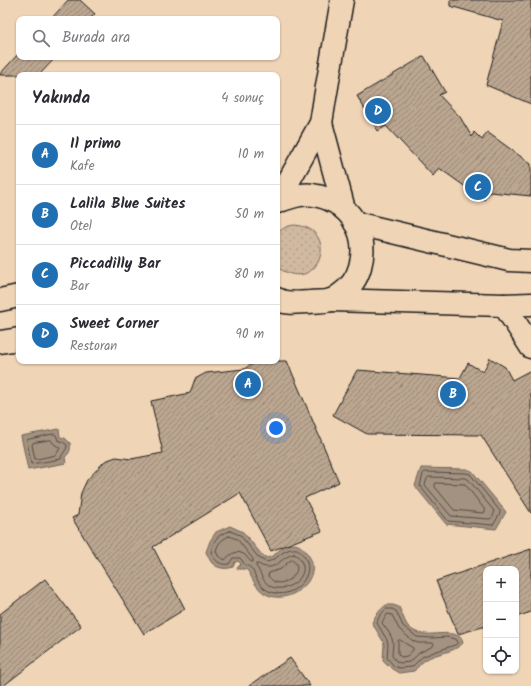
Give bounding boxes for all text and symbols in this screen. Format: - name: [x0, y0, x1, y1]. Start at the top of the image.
- search box: [16, 16, 280, 60]
- text: Burada ara: [62, 26, 130, 50]
- icon: search: [30, 27, 52, 49]
- text: Yakında: [32, 85, 90, 112]
- text: 4 sonuç: [221, 88, 264, 109]
- pin: D: [365, 96, 391, 126]
- text: Il primo: [70, 132, 121, 156]
- text: A: [41, 144, 49, 165]
- text: 10 m: [238, 144, 264, 165]
- text: Kafe: [70, 156, 95, 177]
- pin: C: [465, 172, 491, 202]
- text: Lalila Blue Suites: [70, 192, 185, 216]
- text: B: [41, 204, 49, 225]
- text: 50 m: [235, 204, 264, 225]
- text: Otel: [70, 216, 92, 237]
- text: Piccadilly Bar: [70, 252, 160, 276]
- text: C: [41, 264, 49, 285]
- text: 80 m: [234, 264, 264, 285]
- text: Bar: [70, 276, 89, 297]
- text: Sweet Corner: [70, 312, 159, 336]
- text: D: [41, 324, 49, 345]
- text: 90 m: [236, 324, 264, 345]
- text: Restoran: [70, 336, 117, 357]
- pin: A: [235, 369, 261, 399]
- pin: B: [440, 379, 466, 409]
- your location: [266, 418, 286, 438]
- map controls: [483, 566, 519, 674]
- button: +: [483, 566, 519, 602]
- button: −: [483, 602, 519, 638]
- button: locate: [483, 638, 519, 674]

